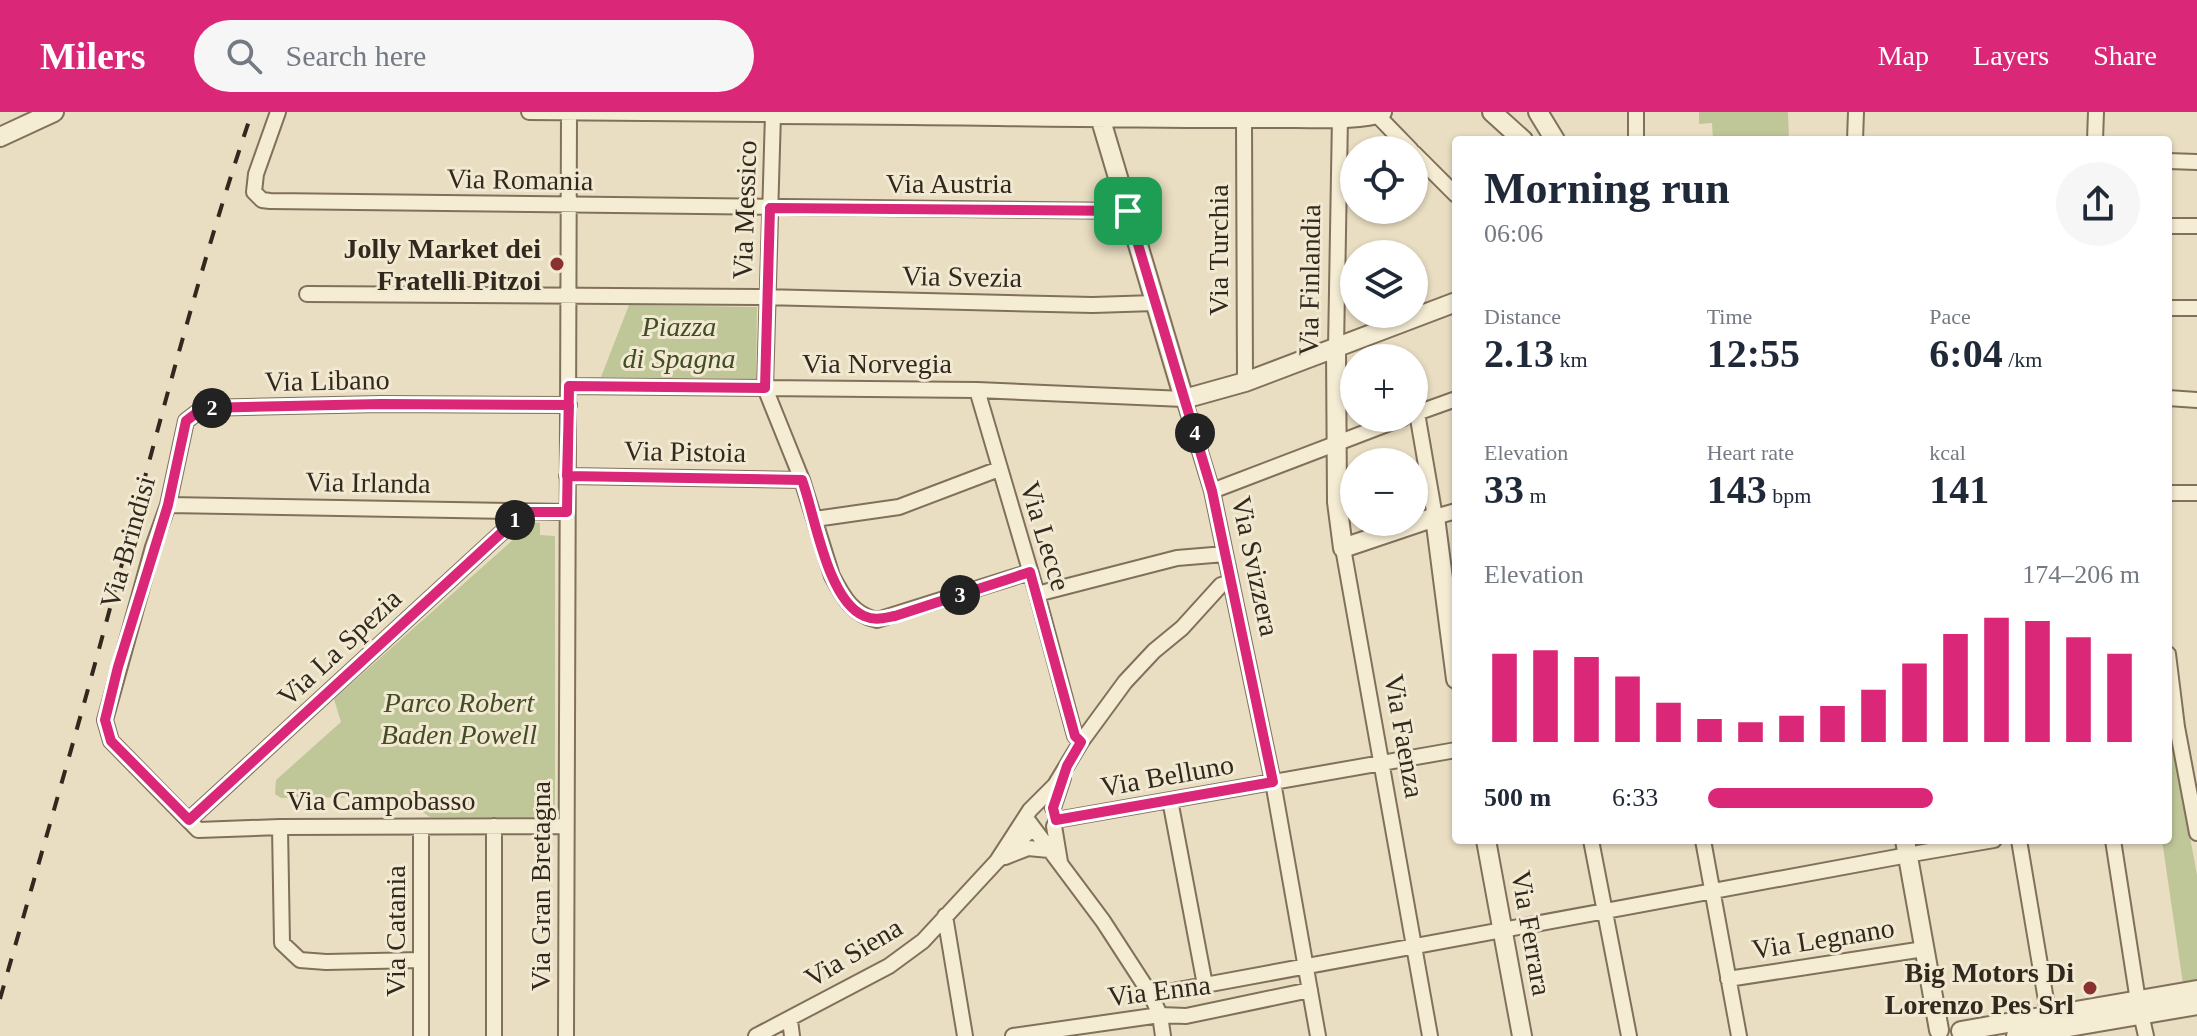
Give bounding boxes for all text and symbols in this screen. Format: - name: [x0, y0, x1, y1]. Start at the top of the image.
- search box: [194, 20, 754, 92]
- icon: search: [222, 34, 266, 78]
- text: Milers: [40, 35, 146, 77]
- text: Search here: [286, 39, 426, 72]
- text: Map: [1878, 40, 1929, 71]
- text: Layers: [1973, 40, 2049, 71]
- text: Share: [2093, 40, 2157, 71]
- map controls: [1340, 136, 1428, 536]
- button: locate: [1340, 136, 1428, 224]
- street label: Via Messico: [727, 140, 762, 280]
- button: share: [2056, 162, 2140, 246]
- street label: Via Romania: [446, 163, 594, 196]
- text: Morning run: [1484, 164, 1730, 213]
- street label: Via Austria: [886, 168, 1013, 199]
- pin: [1094, 177, 1162, 245]
- street label: Via Turchia: [1203, 184, 1234, 316]
- icon: arrive: [1106, 189, 1150, 233]
- street label: Via Finlandia: [1293, 203, 1326, 356]
- text: 06:06: [1484, 219, 1543, 248]
- place label: Jolly Market dei Fratelli Pitzoi: [343, 233, 541, 296]
- button: layers: [1340, 240, 1428, 328]
- marker: Jolly Market dei Fratelli Pitzoi: [548, 255, 566, 273]
- street label: Via Svezia: [902, 260, 1023, 293]
- text: Distance: [1484, 304, 1561, 329]
- text: Time: [1707, 304, 1752, 329]
- text: Pace: [1929, 304, 1971, 329]
- park label: Piazza di Spagna: [623, 311, 735, 374]
- text: 2.13: [1484, 331, 1554, 376]
- text: 12:55: [1707, 331, 1800, 376]
- text: 6:04: [1929, 331, 2003, 376]
- button: +: [1340, 344, 1428, 432]
- text: km: [1554, 347, 1588, 372]
- text: /km: [2003, 347, 2042, 372]
- street label: Via Norvegia: [802, 348, 953, 379]
- street label: Via Libano: [264, 364, 390, 397]
- pin: 2: [192, 388, 232, 428]
- text: 2: [207, 395, 218, 420]
- pin: 4: [1175, 413, 1215, 453]
- text: 4: [1190, 420, 1201, 445]
- street label: Via Pistoia: [624, 435, 747, 468]
- text: Elevation: [1484, 440, 1568, 465]
- text: Heart rate: [1707, 440, 1794, 465]
- text: kcal: [1929, 440, 1966, 465]
- button: −: [1340, 448, 1428, 536]
- street label: Via Irlanda: [305, 466, 431, 499]
- text: 33: [1484, 467, 1524, 512]
- text: 143: [1707, 467, 1767, 512]
- text: 141: [1929, 467, 1989, 512]
- street label: Via Brindisi: [94, 472, 161, 612]
- street label: Via Lecce: [1014, 478, 1077, 594]
- text: m: [1524, 483, 1547, 508]
- text: bpm: [1767, 483, 1811, 508]
- street label: Via Svizzera: [1226, 493, 1286, 639]
- pin: 1: [495, 500, 535, 540]
- text: 1: [510, 507, 521, 532]
- text: Elevation: [1484, 560, 1584, 589]
- text: 174–206 m: [2022, 560, 2140, 589]
- pin: 3: [940, 575, 980, 615]
- street label: Via La Spezia: [271, 582, 408, 712]
- text: 3: [955, 582, 966, 607]
- street label: Via Faenza: [1378, 672, 1431, 801]
- park label: Parco Robert Baden Powell: [381, 687, 537, 750]
- street label: Via Belluno: [1098, 749, 1236, 802]
- street label: Via Gran Bretagna: [525, 781, 556, 991]
- text: 500 m: [1484, 783, 1551, 812]
- text: 6:33: [1612, 783, 1658, 812]
- street label: Via Campobasso: [287, 785, 475, 816]
- street label: Via Catania: [380, 865, 411, 997]
- street label: Via Ferrara: [1505, 868, 1558, 999]
- street label: Via Siena: [799, 911, 908, 994]
- street label: Via Legnano: [1750, 912, 1896, 965]
- place label: Big Motors Di Lorenzo Pes Srl: [1885, 957, 2074, 1020]
- street label: Via Enna: [1106, 969, 1213, 1012]
- marker: Big Motors Di Lorenzo Pes Srl: [2081, 979, 2099, 997]

